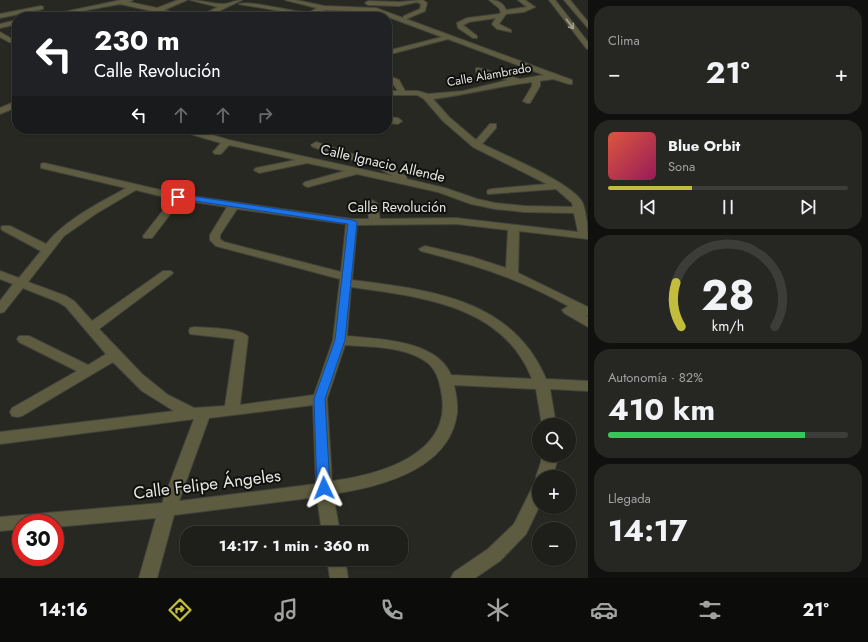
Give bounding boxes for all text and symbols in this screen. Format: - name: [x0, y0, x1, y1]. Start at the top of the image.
- one-way arrow: [566, 18, 574, 29]
- text: 230 m: [94, 20, 180, 61]
- icon: left: [28, 28, 80, 80]
- text: Clima: [608, 31, 640, 50]
- text: 21°: [706, 51, 750, 94]
- text: −: [608, 57, 621, 89]
- text: +: [834, 57, 848, 89]
- text: Calle Revolución: [94, 58, 221, 84]
- street label: Calle Alambrado: [445, 59, 533, 91]
- icon: left: [128, 104, 150, 126]
- icon: ahead: [170, 104, 192, 126]
- icon: ahead: [212, 104, 234, 126]
- icon: right: [254, 104, 276, 126]
- text: Blue Orbit: [668, 135, 740, 157]
- street label: Calle Ignacio Allende: [319, 139, 447, 187]
- text: Sona: [668, 157, 695, 176]
- pin: [161, 180, 195, 214]
- icon: arrive: [167, 186, 189, 208]
- icon: previous: [637, 196, 659, 218]
- icon: pause: [717, 196, 739, 218]
- icon: next: [797, 196, 819, 218]
- street label: Calle Revolución: [348, 197, 446, 217]
- text: 28: [701, 265, 755, 326]
- text: km/h: [712, 316, 744, 336]
- text: Autonomía · 82%: [608, 368, 703, 387]
- text: 410 km: [608, 388, 715, 431]
- map controls: [532, 418, 576, 566]
- button: search: [532, 418, 576, 462]
- street label: Calle Felipe Ángeles: [132, 463, 282, 505]
- position arrow: [303, 467, 345, 509]
- button: +: [532, 470, 576, 514]
- text: Llegada: [608, 489, 651, 508]
- text: 14:17: [608, 509, 687, 552]
- speed limit sign: 30: [12, 514, 64, 566]
- button: −: [532, 522, 576, 566]
- text: 14:17 · 1 min · 360 m: [219, 535, 369, 557]
- icon: directions: [166, 596, 194, 624]
- icon: music: [272, 596, 300, 624]
- icon: phone: [378, 596, 406, 624]
- icon: climate: [484, 596, 512, 624]
- icon: car: [590, 596, 618, 624]
- icon: filters: [696, 596, 724, 624]
- text: 14:16: [39, 597, 88, 623]
- text: 21°: [803, 597, 829, 623]

